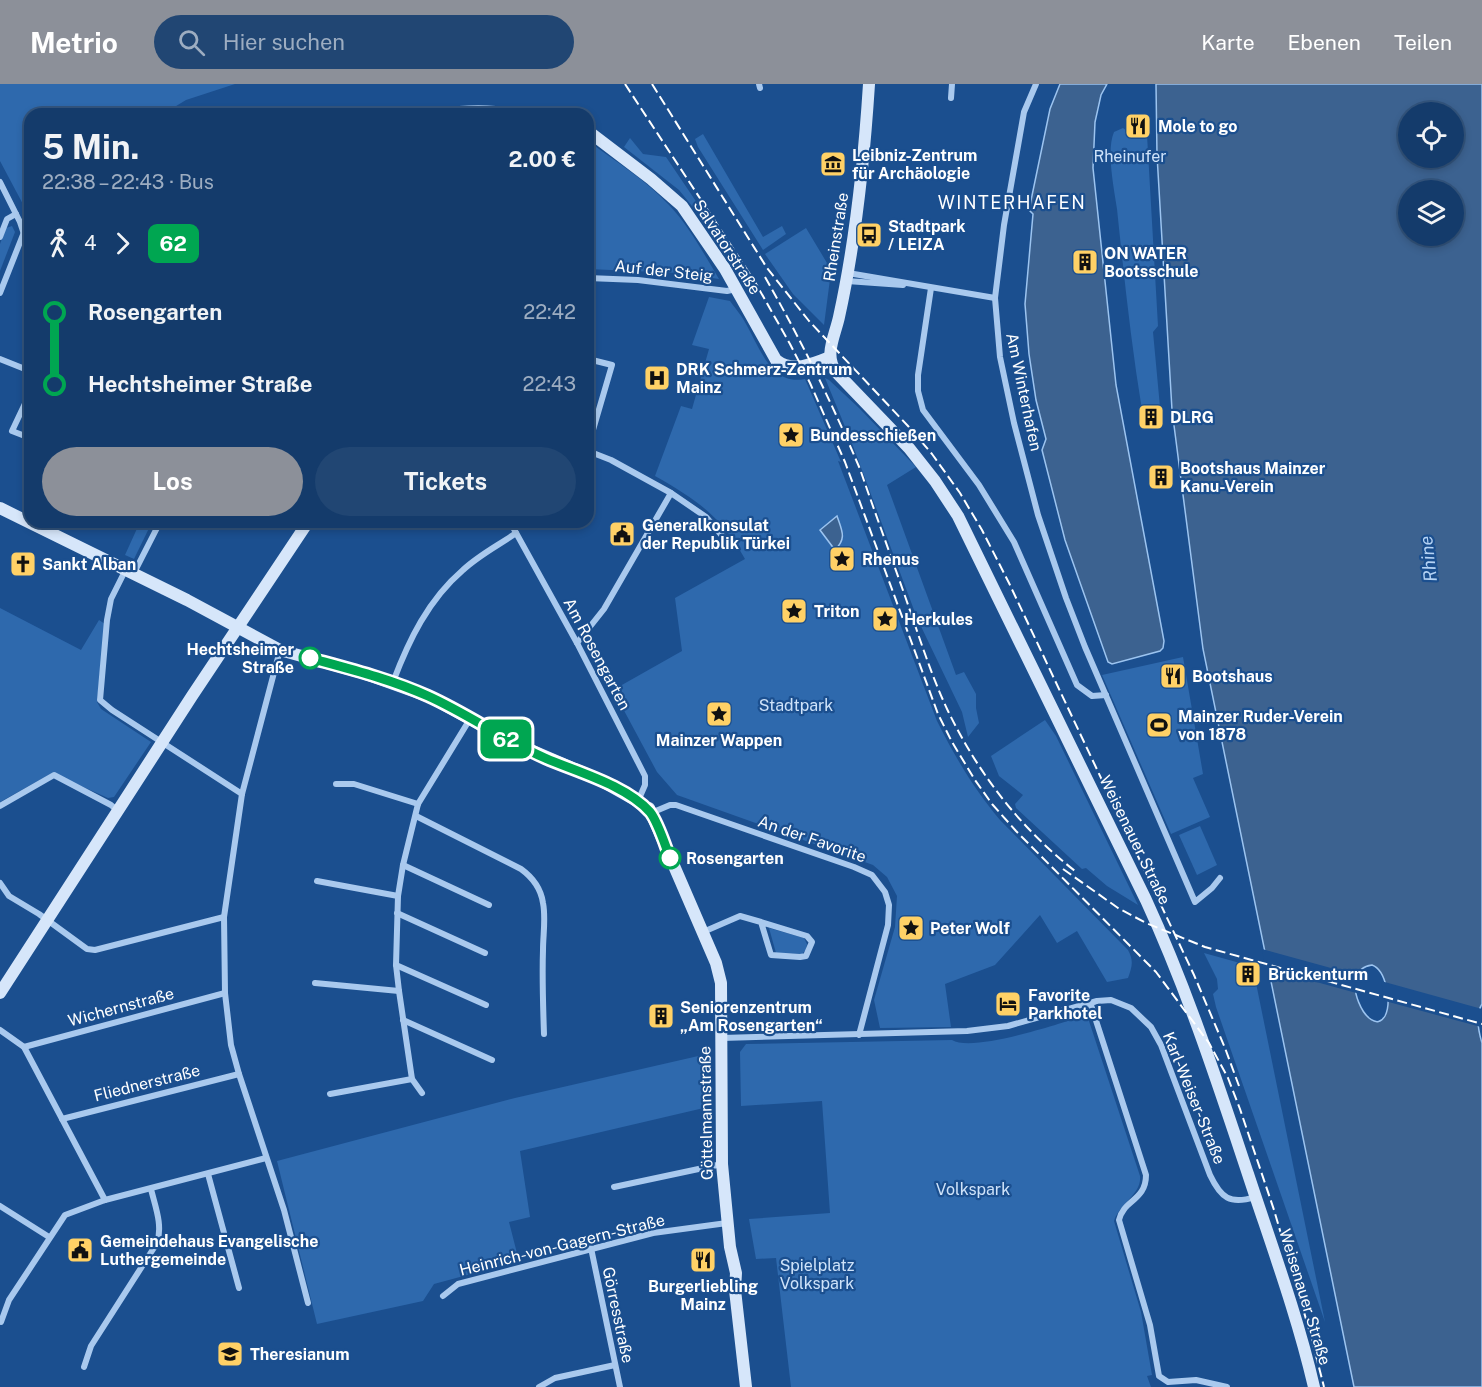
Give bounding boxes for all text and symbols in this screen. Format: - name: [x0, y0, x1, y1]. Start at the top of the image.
- search box: [154, 15, 574, 69]
- text: Metrio: [30, 26, 118, 59]
- icon: search: [175, 26, 208, 59]
- text: Hier suchen: [223, 29, 345, 55]
- text: Karte: [1201, 30, 1255, 55]
- text: Ebenen: [1288, 30, 1361, 55]
- text: Teilen: [1394, 30, 1452, 55]
- map controls: [1398, 102, 1464, 246]
- button: locate: [1398, 102, 1464, 168]
- restaurant icon: Mole to go: [1123, 111, 1153, 141]
- place label: Mole to go: [1158, 117, 1237, 136]
- text: 5 Min.: [42, 128, 139, 166]
- text: 2.00 €: [509, 146, 576, 172]
- place label: Leibniz-Zentrum für Archäologie: [852, 146, 977, 183]
- park label: Rheinufer: [1093, 147, 1167, 166]
- museum icon: Leibniz-Zentrum für Archäologie: [818, 149, 848, 179]
- text: 22:38 – 22:43 · Bus: [42, 170, 214, 194]
- button: layers: [1398, 180, 1464, 246]
- street label: Rheinstraße: [820, 191, 852, 283]
- district label: WINTERHAFEN: [938, 192, 1086, 213]
- street label: Salvatorstraße: [689, 196, 765, 298]
- place label: Stadtpark / LEIZA: [888, 217, 966, 254]
- bus stop icon: Stadtpark / LEIZA: [854, 220, 884, 250]
- icon: walk: [42, 227, 75, 260]
- icon: forward: [106, 227, 139, 260]
- text: 4: [84, 231, 97, 255]
- text: 62: [160, 231, 187, 256]
- place label: ON WATER Bootsschule: [1104, 244, 1198, 281]
- building icon: ON WATER Bootsschule: [1070, 247, 1100, 277]
- street label: Auf der Steig: [614, 256, 714, 286]
- text: Rosengarten: [88, 299, 222, 325]
- text: 22:42: [523, 300, 576, 324]
- street label: Am Winterhafen: [1002, 331, 1046, 453]
- place label: DRK Schmerz-Zentrum Mainz: [676, 360, 852, 397]
- hospital icon: DRK Schmerz-Zentrum Mainz: [642, 363, 672, 393]
- text: Hechtsheimer Straße: [88, 371, 313, 397]
- text: 22:43: [523, 372, 576, 396]
- building icon: DLRG: [1136, 402, 1166, 432]
- place label: DLRG: [1170, 408, 1214, 427]
- place icon: Bundesschießen: [776, 420, 806, 450]
- place label: Bundesschießen: [810, 426, 936, 445]
- button: Los: [42, 447, 303, 516]
- button: Tickets: [315, 447, 576, 516]
- place label: Bootshaus Mainzer Kanu-Verein: [1180, 459, 1326, 496]
- building icon: Bootshaus Mainzer Kanu-Verein: [1146, 462, 1176, 492]
- place label: Generalkonsulat der Republik Türkei: [642, 516, 790, 553]
- public building icon: Generalkonsulat der Republik Türkei: [607, 519, 637, 549]
- water label: Rhine: [1415, 535, 1441, 583]
- place icon: Rhenus: [827, 544, 857, 574]
- church icon: Sankt Alban: [8, 549, 38, 579]
- place label: Rhenus: [862, 550, 919, 569]
- place label: Sankt Alban: [42, 555, 136, 574]
- street label: Am Rosengarten: [560, 595, 634, 713]
- place icon: Triton: [779, 596, 809, 626]
- place label: Triton: [814, 602, 860, 621]
- place icon: Herkules: [870, 604, 900, 634]
- place label: Herkules: [904, 610, 973, 629]
- place label: Hechtsheimer Straße: [187, 640, 294, 677]
- marker: Hechtsheimer Straße: [299, 647, 321, 669]
- restaurant icon: Bootshaus: [1158, 661, 1188, 691]
- place label: Bootshaus: [1192, 667, 1273, 686]
- park label: Stadtpark: [759, 696, 833, 715]
- place icon: Mainzer Wappen: [704, 699, 734, 729]
- place label: Mainzer Ruder-Verein von 1878: [1178, 707, 1343, 744]
- sports icon: Mainzer Ruder-Verein von 1878: [1144, 710, 1174, 740]
- line badge: 62: [479, 720, 533, 758]
- text: 62: [492, 727, 520, 752]
- place label: Mainzer Wappen: [656, 731, 782, 750]
- street label: Weisenauer Straße: [1096, 772, 1174, 908]
- street label: An der Favorite: [755, 812, 869, 866]
- marker: Rosengarten: [659, 847, 681, 869]
- place label: Rosengarten: [686, 849, 784, 868]
- place icon: Peter Wolf: [896, 913, 926, 943]
- place label: Peter Wolf: [930, 919, 1010, 938]
- building icon: Brückenturm: [1233, 959, 1263, 989]
- place label: Brückenturm: [1268, 965, 1368, 984]
- street label: Wichernstraße: [66, 984, 176, 1030]
- place label: Favorite Parkhotel: [1028, 986, 1102, 1023]
- hotel icon: Favorite Parkhotel: [993, 989, 1023, 1019]
- place label: Seniorenzentrum „Am Rosengarten“: [680, 998, 823, 1035]
- building icon: Seniorenzentrum „Am Rosengarten“: [646, 1001, 676, 1031]
- street label: Karl-Weiser-Straße: [1159, 1029, 1229, 1167]
- street label: Göttelmannstraße: [695, 1046, 717, 1180]
- street label: Fliednerstraße: [92, 1061, 202, 1105]
- park label: Volkspark: [936, 1180, 1010, 1199]
- street label: Heinrich-von-Gagern-Straße: [457, 1210, 667, 1280]
- street label: Weisenauer Straße: [1275, 1227, 1335, 1367]
- place label: Gemeindehaus Evangelische Luthergemeinde: [100, 1232, 318, 1269]
- public building icon: Gemeindehaus Evangelische Luthergemeinde: [65, 1235, 95, 1265]
- restaurant icon: Burgerliebling Mainz: [688, 1245, 718, 1275]
- park label: Spielplatz Volkspark: [780, 1256, 855, 1293]
- street label: Görresstraße: [599, 1265, 637, 1365]
- place label: Burgerliebling Mainz: [648, 1277, 758, 1314]
- school or university icon: Theresianum: [215, 1339, 245, 1369]
- place label: Theresianum: [250, 1345, 349, 1364]

